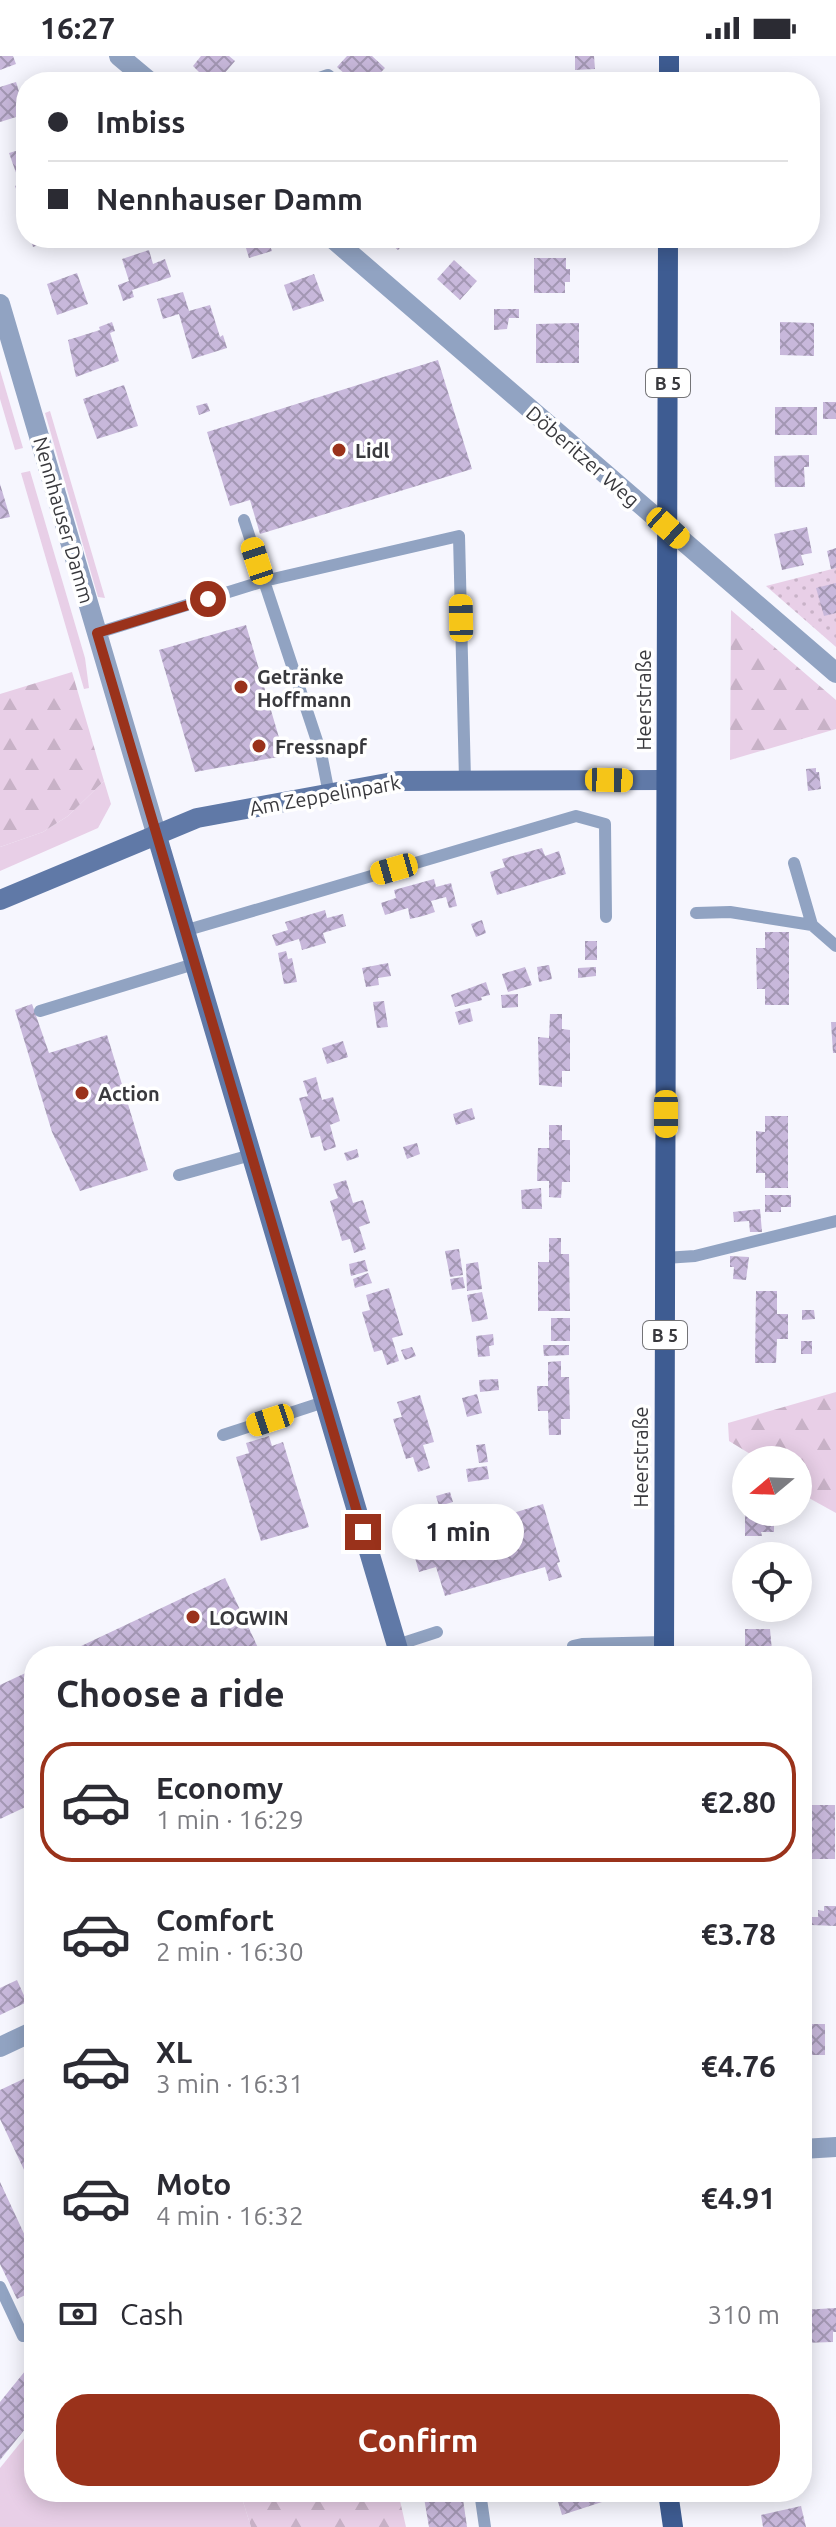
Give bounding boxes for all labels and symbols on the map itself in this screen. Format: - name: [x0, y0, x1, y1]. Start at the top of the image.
- road number: B 5: [646, 369, 690, 397]
- street label: Döberitzer Weg: [522, 401, 644, 511]
- street label: Nennhauser Damm: [29, 434, 99, 606]
- place label: Lidl: [355, 439, 390, 462]
- marker: Lidl: [330, 441, 348, 459]
- car: [642, 503, 694, 553]
- car: [238, 534, 276, 588]
- route start: [190, 581, 226, 617]
- car: [449, 594, 473, 642]
- street label: Heerstraße: [632, 649, 655, 751]
- place label: Getränke Hoffmann: [257, 665, 352, 711]
- marker: Getränke Hoffmann: [232, 678, 250, 696]
- place label: Fressnapf: [275, 735, 368, 758]
- marker: Fressnapf: [250, 737, 268, 755]
- car: [585, 768, 633, 792]
- street label: Am Zeppelinpark: [248, 770, 402, 820]
- car: [368, 851, 420, 887]
- place label: Action: [98, 1082, 160, 1105]
- marker: Action: [73, 1084, 91, 1102]
- car: [654, 1090, 678, 1138]
- road number: B 5: [643, 1321, 687, 1349]
- car: [243, 1401, 297, 1439]
- street label: Heerstraße: [629, 1406, 652, 1508]
- north arrow: [732, 1446, 812, 1526]
- callout: 1 min: [391, 1504, 523, 1560]
- route end: [345, 1514, 381, 1550]
- place label: LOGWIN: [209, 1606, 289, 1629]
- marker: LOGWIN: [184, 1608, 202, 1626]

